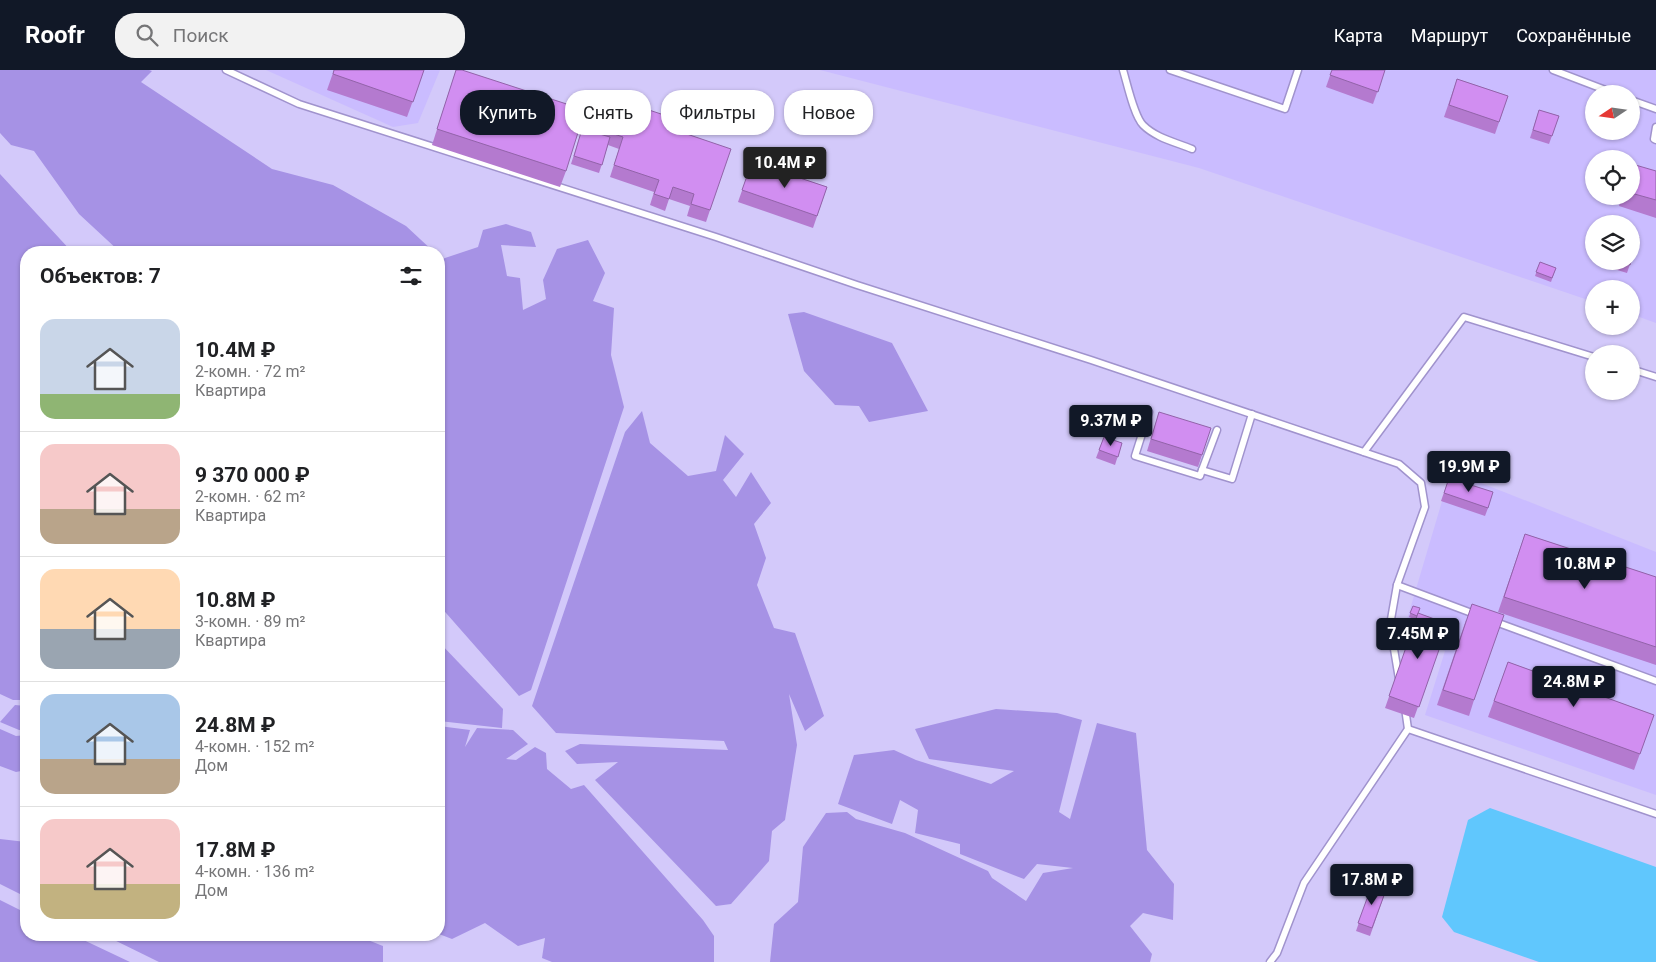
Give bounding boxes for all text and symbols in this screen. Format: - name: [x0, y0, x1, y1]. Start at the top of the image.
- search box: [115, 13, 465, 58]
- text: Roofr: [25, 21, 85, 49]
- icon: search: [133, 21, 161, 49]
- text: Поиск: [173, 24, 228, 47]
- text: Карта: [1334, 25, 1383, 46]
- text: Маршрут: [1411, 25, 1488, 46]
- text: Сохранённые: [1516, 25, 1631, 46]
- north arrow: [1585, 85, 1640, 140]
- map controls: [1585, 85, 1640, 400]
- chip: Купить: [460, 90, 555, 135]
- chip: Снять: [565, 90, 651, 135]
- chip: Фильтры: [661, 90, 774, 135]
- chip: Новое: [784, 90, 873, 135]
- pin: 10.4M ₽: [739, 146, 831, 189]
- button: locate: [1585, 150, 1640, 205]
- text: 10.4M ₽: [754, 153, 816, 172]
- button: layers: [1585, 215, 1640, 270]
- icon: filters: [397, 262, 425, 290]
- text: Объектов: 7: [40, 264, 161, 288]
- button: +: [1585, 280, 1640, 335]
- text: 10.4M ₽: [195, 338, 276, 362]
- icon: home: [80, 339, 140, 399]
- button: −: [1585, 345, 1640, 400]
- text: 2-комн. · 72 m²: [195, 362, 305, 381]
- text: Квартира: [195, 381, 266, 400]
- pin: 9.37M ₽: [1065, 404, 1157, 447]
- text: 9.37M ₽: [1080, 411, 1142, 430]
- pin: 19.9M ₽: [1423, 450, 1515, 493]
- text: 19.9M ₽: [1438, 457, 1500, 476]
- text: 9 370 000 ₽: [195, 463, 310, 487]
- icon: home: [80, 464, 140, 524]
- text: 2-комн. · 62 m²: [195, 487, 305, 506]
- text: Квартира: [195, 506, 266, 525]
- pin: 10.8M ₽: [1539, 548, 1631, 590]
- text: 10.8M ₽: [1554, 554, 1616, 573]
- text: 10.8M ₽: [195, 588, 276, 612]
- icon: home: [80, 589, 140, 649]
- text: 3-комн. · 89 m²: [195, 612, 305, 631]
- pin: 7.45M ₽: [1372, 618, 1464, 660]
- text: 7.45M ₽: [1387, 624, 1449, 643]
- text: Квартира: [195, 631, 266, 650]
- pin: 24.8M ₽: [1528, 666, 1620, 708]
- text: 24.8M ₽: [1543, 672, 1605, 691]
- text: 24.8M ₽: [195, 713, 276, 737]
- icon: home: [80, 714, 140, 774]
- text: 4-комн. · 152 m²: [195, 737, 314, 756]
- text: Дом: [195, 756, 228, 775]
- text: 17.8M ₽: [195, 838, 276, 862]
- icon: home: [80, 839, 140, 899]
- text: 4-комн. · 136 m²: [195, 862, 314, 881]
- pin: 17.8M ₽: [1326, 864, 1418, 906]
- text: 17.8M ₽: [1341, 870, 1403, 889]
- text: Дом: [195, 881, 228, 900]

